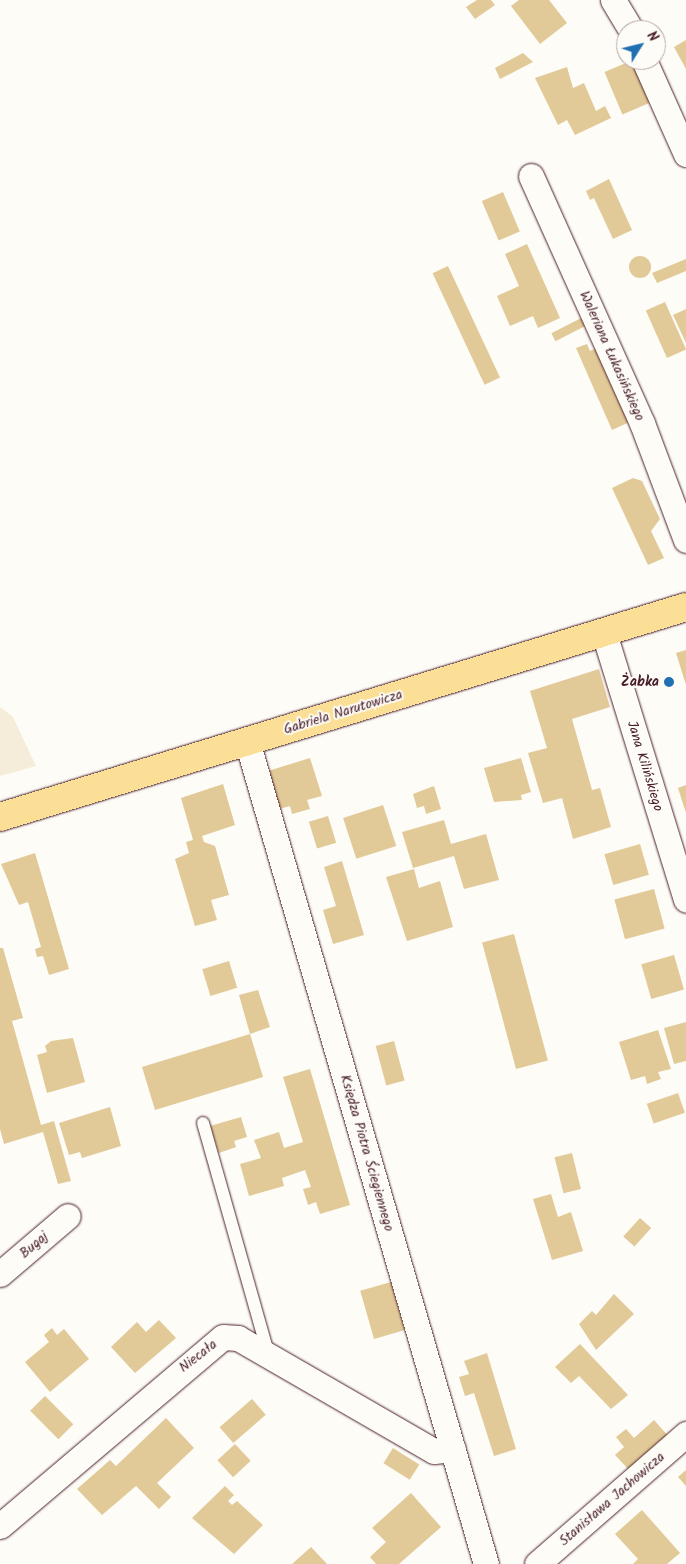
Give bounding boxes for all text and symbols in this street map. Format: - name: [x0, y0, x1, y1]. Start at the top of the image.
- north arrow: [616, 20, 666, 70]
- text: N: [641, 27, 664, 47]
- street label: Waleriana Łukasińskiego: [576, 288, 648, 424]
- place label: Żabka: [621, 674, 659, 690]
- marker: Żabka: [663, 676, 675, 688]
- street label: Gabriela Narutowicza: [282, 686, 404, 738]
- street label: Jana Kilińskiego: [623, 719, 667, 813]
- street label: Księdza Piotra Ściegiennego: [337, 1073, 397, 1233]
- street label: Bugaj: [16, 1228, 52, 1262]
- street label: Niecała: [176, 1336, 220, 1376]
- street label: Stanisława Jachowicza: [556, 1449, 668, 1549]

